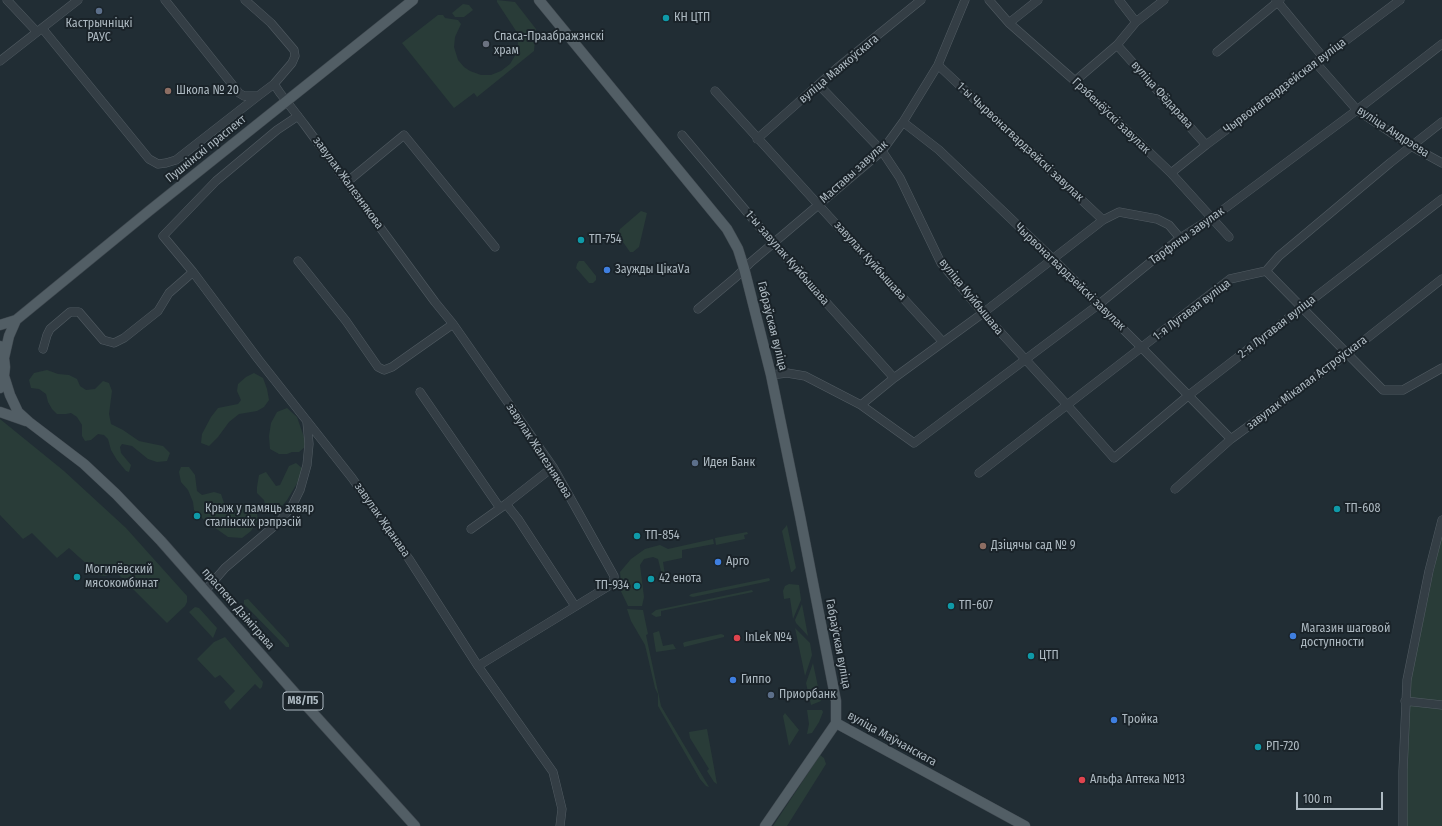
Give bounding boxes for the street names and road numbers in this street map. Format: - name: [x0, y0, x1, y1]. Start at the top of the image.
- street label: вуліца Маякоўскага: [796, 32, 882, 106]
- street label: Чырвонагвардзейская вуліца: [1221, 35, 1349, 137]
- street label: вуліца Фёдарава: [1128, 58, 1196, 132]
- street label: Грэбенёўскі завулак: [1069, 75, 1153, 157]
- street label: 1-ы Чырвонагвардзейскі завулак: [954, 79, 1086, 205]
- street label: вуліца Андрэева: [1354, 103, 1432, 161]
- street label: Пушкінскі праспект: [163, 112, 249, 186]
- street label: завулак Жалезнякова: [310, 134, 386, 232]
- street label: Маставы завулак: [817, 138, 891, 206]
- street label: Тарфяны завулак: [1147, 204, 1227, 268]
- street label: 1-ы завулак Куйбышава: [742, 208, 832, 308]
- street label: завулак Куйбышава: [831, 219, 909, 303]
- street label: Чырвонагвардзейскі завулак: [1012, 220, 1128, 334]
- street label: вуліца Куйбышава: [936, 256, 1006, 338]
- street label: 1-я Лугавая вуліца: [1150, 276, 1234, 344]
- street label: Габраўская вуліца: [754, 280, 790, 372]
- street label: 2-я Лугавая вуліца: [1236, 292, 1318, 362]
- street label: завулак Мікалая Астроўскага: [1244, 333, 1370, 433]
- street label: завулак Жалезнякова: [503, 401, 575, 501]
- street label: завулак Жданава: [351, 480, 413, 560]
- street label: праспект Дзімітрава: [199, 565, 277, 653]
- street label: Габраўская вуліца: [822, 598, 854, 690]
- road number: М8/П5: [283, 692, 323, 710]
- street label: вуліца Маўчанскага: [845, 709, 939, 769]

